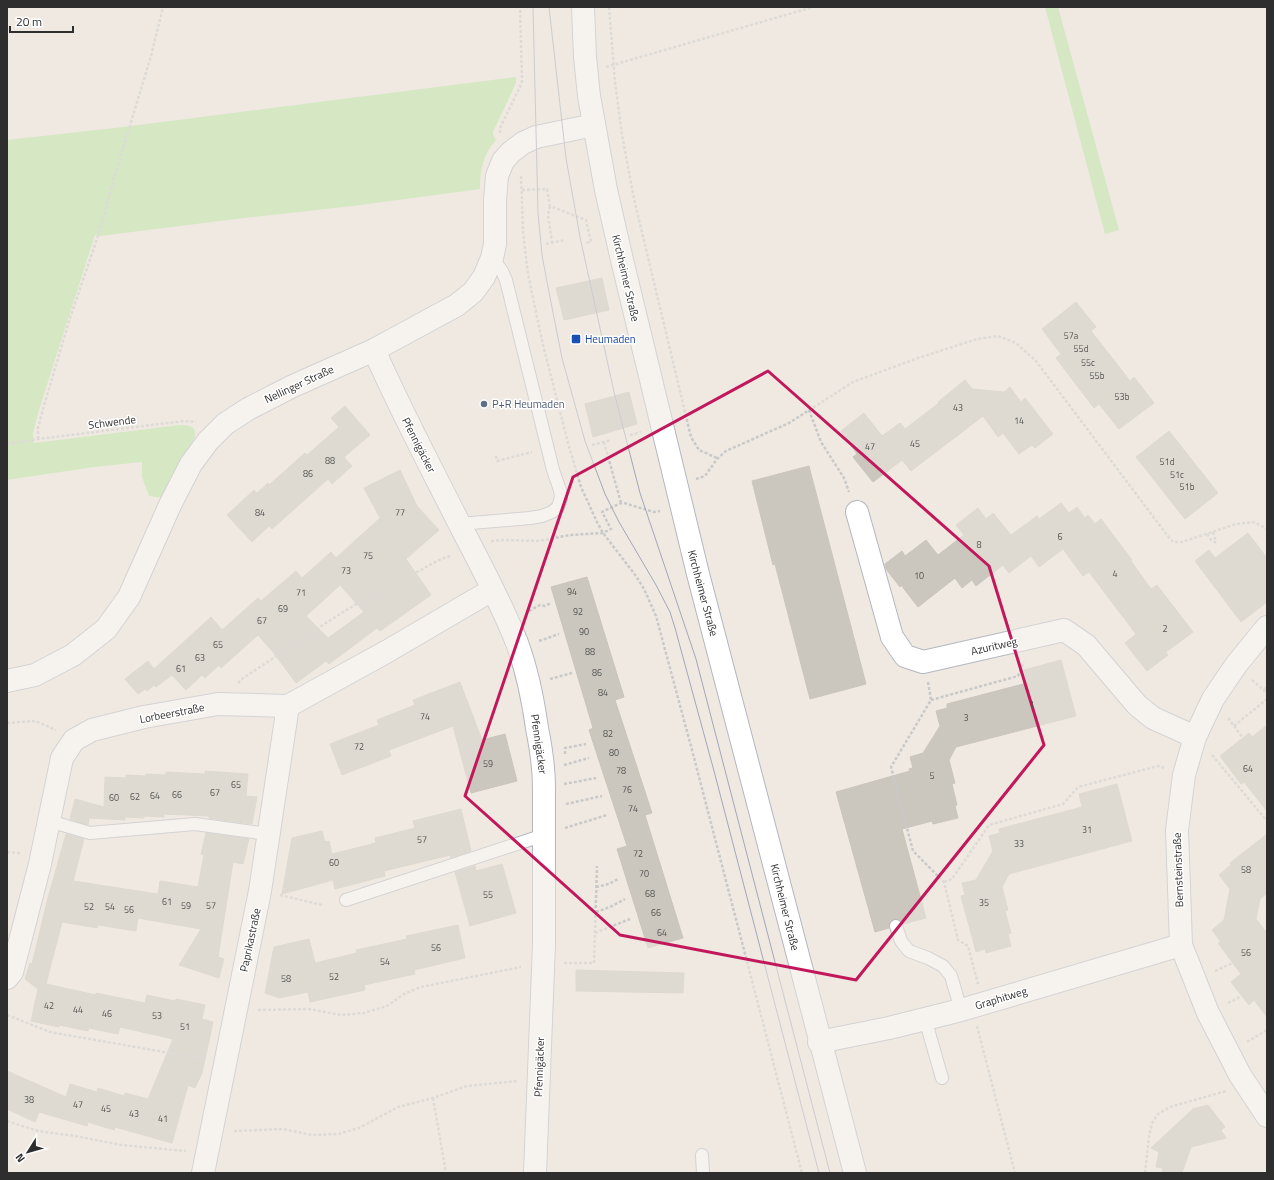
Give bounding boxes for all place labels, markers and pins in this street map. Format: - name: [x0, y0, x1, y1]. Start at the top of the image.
- place label: Heumaden: [585, 331, 636, 347]
- marker: Heumaden: [570, 333, 582, 345]
- place label: P+R Heumaden: [492, 396, 565, 412]
- marker: P+R Heumaden: [479, 399, 489, 409]

